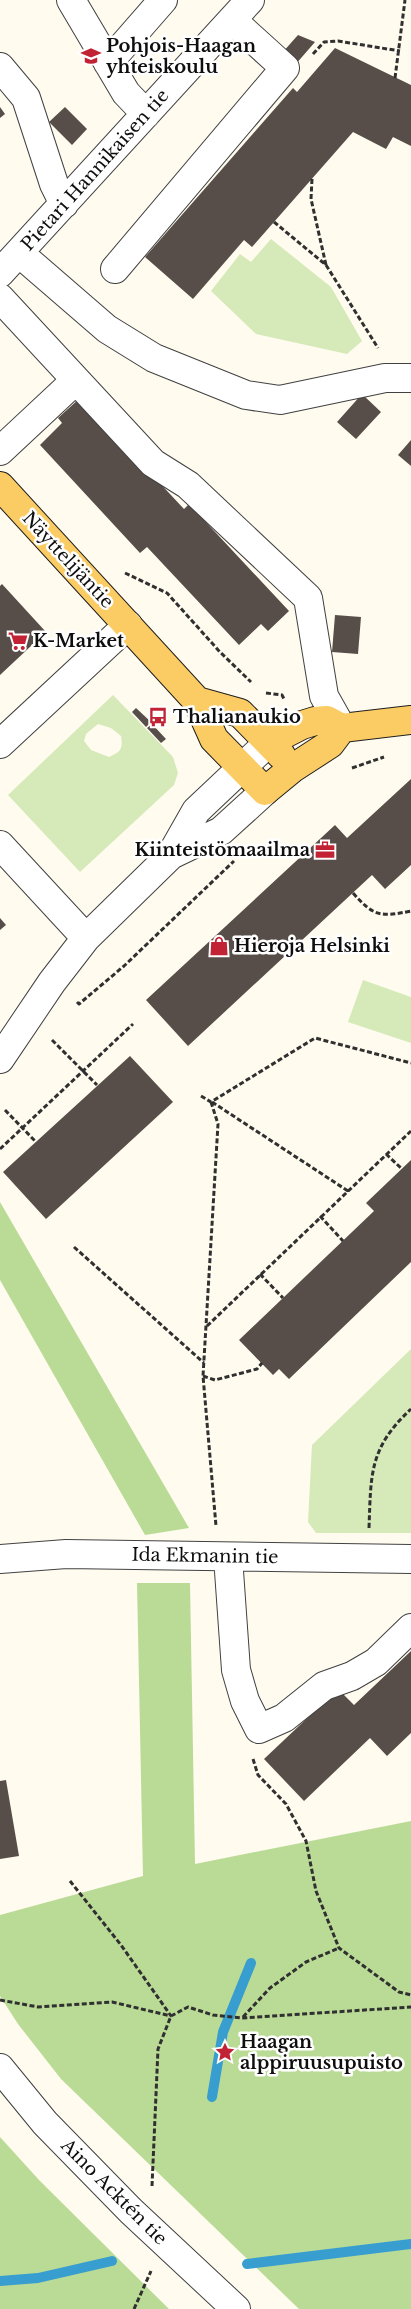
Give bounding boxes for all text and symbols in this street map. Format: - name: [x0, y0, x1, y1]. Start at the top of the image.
- place label: Pohjois-Haagan yhteiskoulu: [106, 35, 256, 78]
- school or university icon: Pohjois-Haagan yhteiskoulu: [80, 45, 102, 67]
- street label: Pietari Hannikaisen tie: [17, 85, 173, 255]
- street label: Näyttelijäntie: [18, 507, 118, 613]
- supermarket icon: K-Market: [7, 630, 29, 652]
- place label: K-Market: [33, 630, 124, 652]
- bus stop icon: Thalianaukio: [147, 706, 169, 728]
- place label: Thalianaukio: [173, 706, 301, 728]
- place label: Kiinteistömaailma: [134, 839, 311, 861]
- office icon: Kiinteistömaailma: [314, 839, 336, 861]
- shop icon: Hieroja Helsinki: [208, 935, 230, 957]
- place label: Hieroja Helsinki: [234, 935, 390, 957]
- street label: Ida Ekmanin tie: [131, 1544, 279, 1568]
- place label: Haagan alppiruusupuisto: [240, 2031, 403, 2074]
- place icon: Haagan alppiruusupuisto: [214, 2041, 236, 2063]
- street label: Aino Acktén tie: [56, 2134, 172, 2250]

